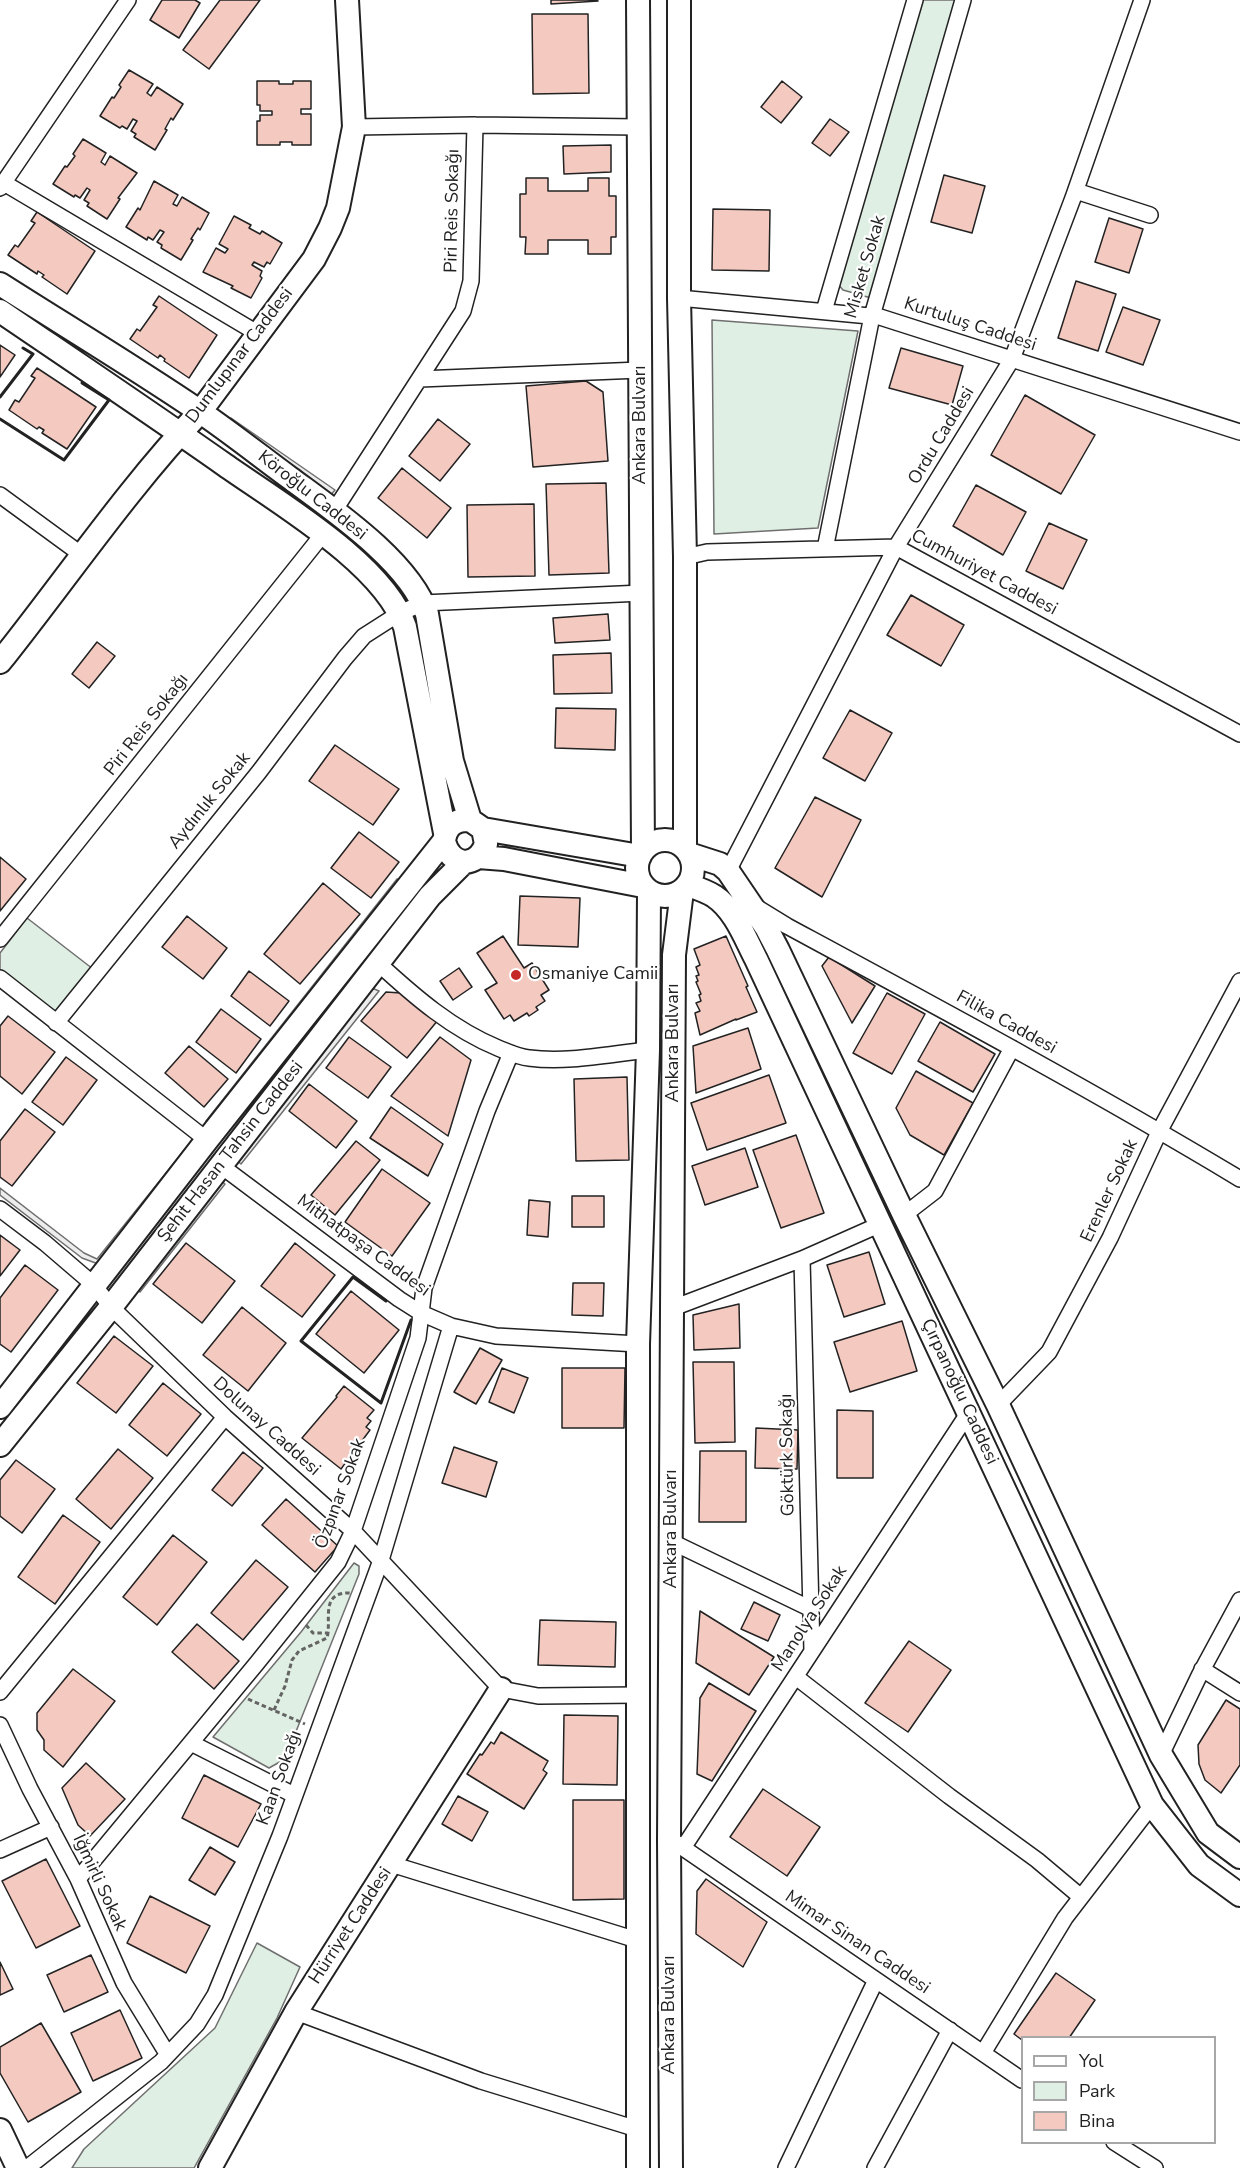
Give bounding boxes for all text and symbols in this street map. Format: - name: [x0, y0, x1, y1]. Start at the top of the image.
- street label: Piri Reis Sokağı: [441, 149, 465, 273]
- street label: Misket Sokak: [841, 213, 891, 321]
- street label: Dumlupınar Caddesi: [182, 284, 298, 428]
- street label: Kurtuluş Caddesi: [901, 293, 1039, 357]
- street label: Ankara Bulvarı: [630, 366, 652, 484]
- street label: Ordu Caddesi: [904, 383, 980, 489]
- street label: Köroğlu Caddesi: [253, 447, 371, 545]
- street label: Cumhuriyet Caddesi: [907, 525, 1061, 621]
- street label: Piri Reis Sokağı: [100, 670, 194, 780]
- street label: Aydınlık Sokak: [164, 748, 256, 854]
- place label: Osmaniye Camii: [528, 964, 658, 986]
- marker: Osmaniye Camii: [509, 968, 523, 982]
- street label: Ankara Bulvarı: [663, 984, 685, 1102]
- street label: Filika Caddesi: [952, 987, 1060, 1059]
- street label: Şehit Hasan Tahsin Caddesi: [154, 1057, 308, 1247]
- street label: Erenler Sokak: [1077, 1136, 1143, 1246]
- street label: Mithatpaşa Caddesi: [292, 1190, 434, 1302]
- street label: Çırpanoğlu Caddesi: [916, 1316, 1002, 1468]
- street label: Dolunay Caddesi: [208, 1373, 324, 1481]
- street label: Göktürk Sokağı: [776, 1394, 800, 1516]
- street label: Özpınar Sokak: [311, 1436, 371, 1552]
- street label: Ankara Bulvarı: [661, 1470, 683, 1588]
- street label: Manolya Sokak: [768, 1562, 852, 1676]
- street label: Kaan Sokağı: [253, 1728, 307, 1828]
- street label: İğmirli Sokak: [67, 1831, 131, 1935]
- street label: Hürriyet Caddesi: [305, 1863, 397, 1989]
- street label: Mimar Sinan Caddesi: [780, 1886, 934, 2000]
- street label: Ankara Bulvarı: [659, 1956, 681, 2074]
- legend: [1021, 2036, 1216, 2144]
- text: Yol: [1079, 2049, 1104, 2073]
- text: Park: [1079, 2079, 1115, 2103]
- text: Bina: [1079, 2109, 1115, 2133]

